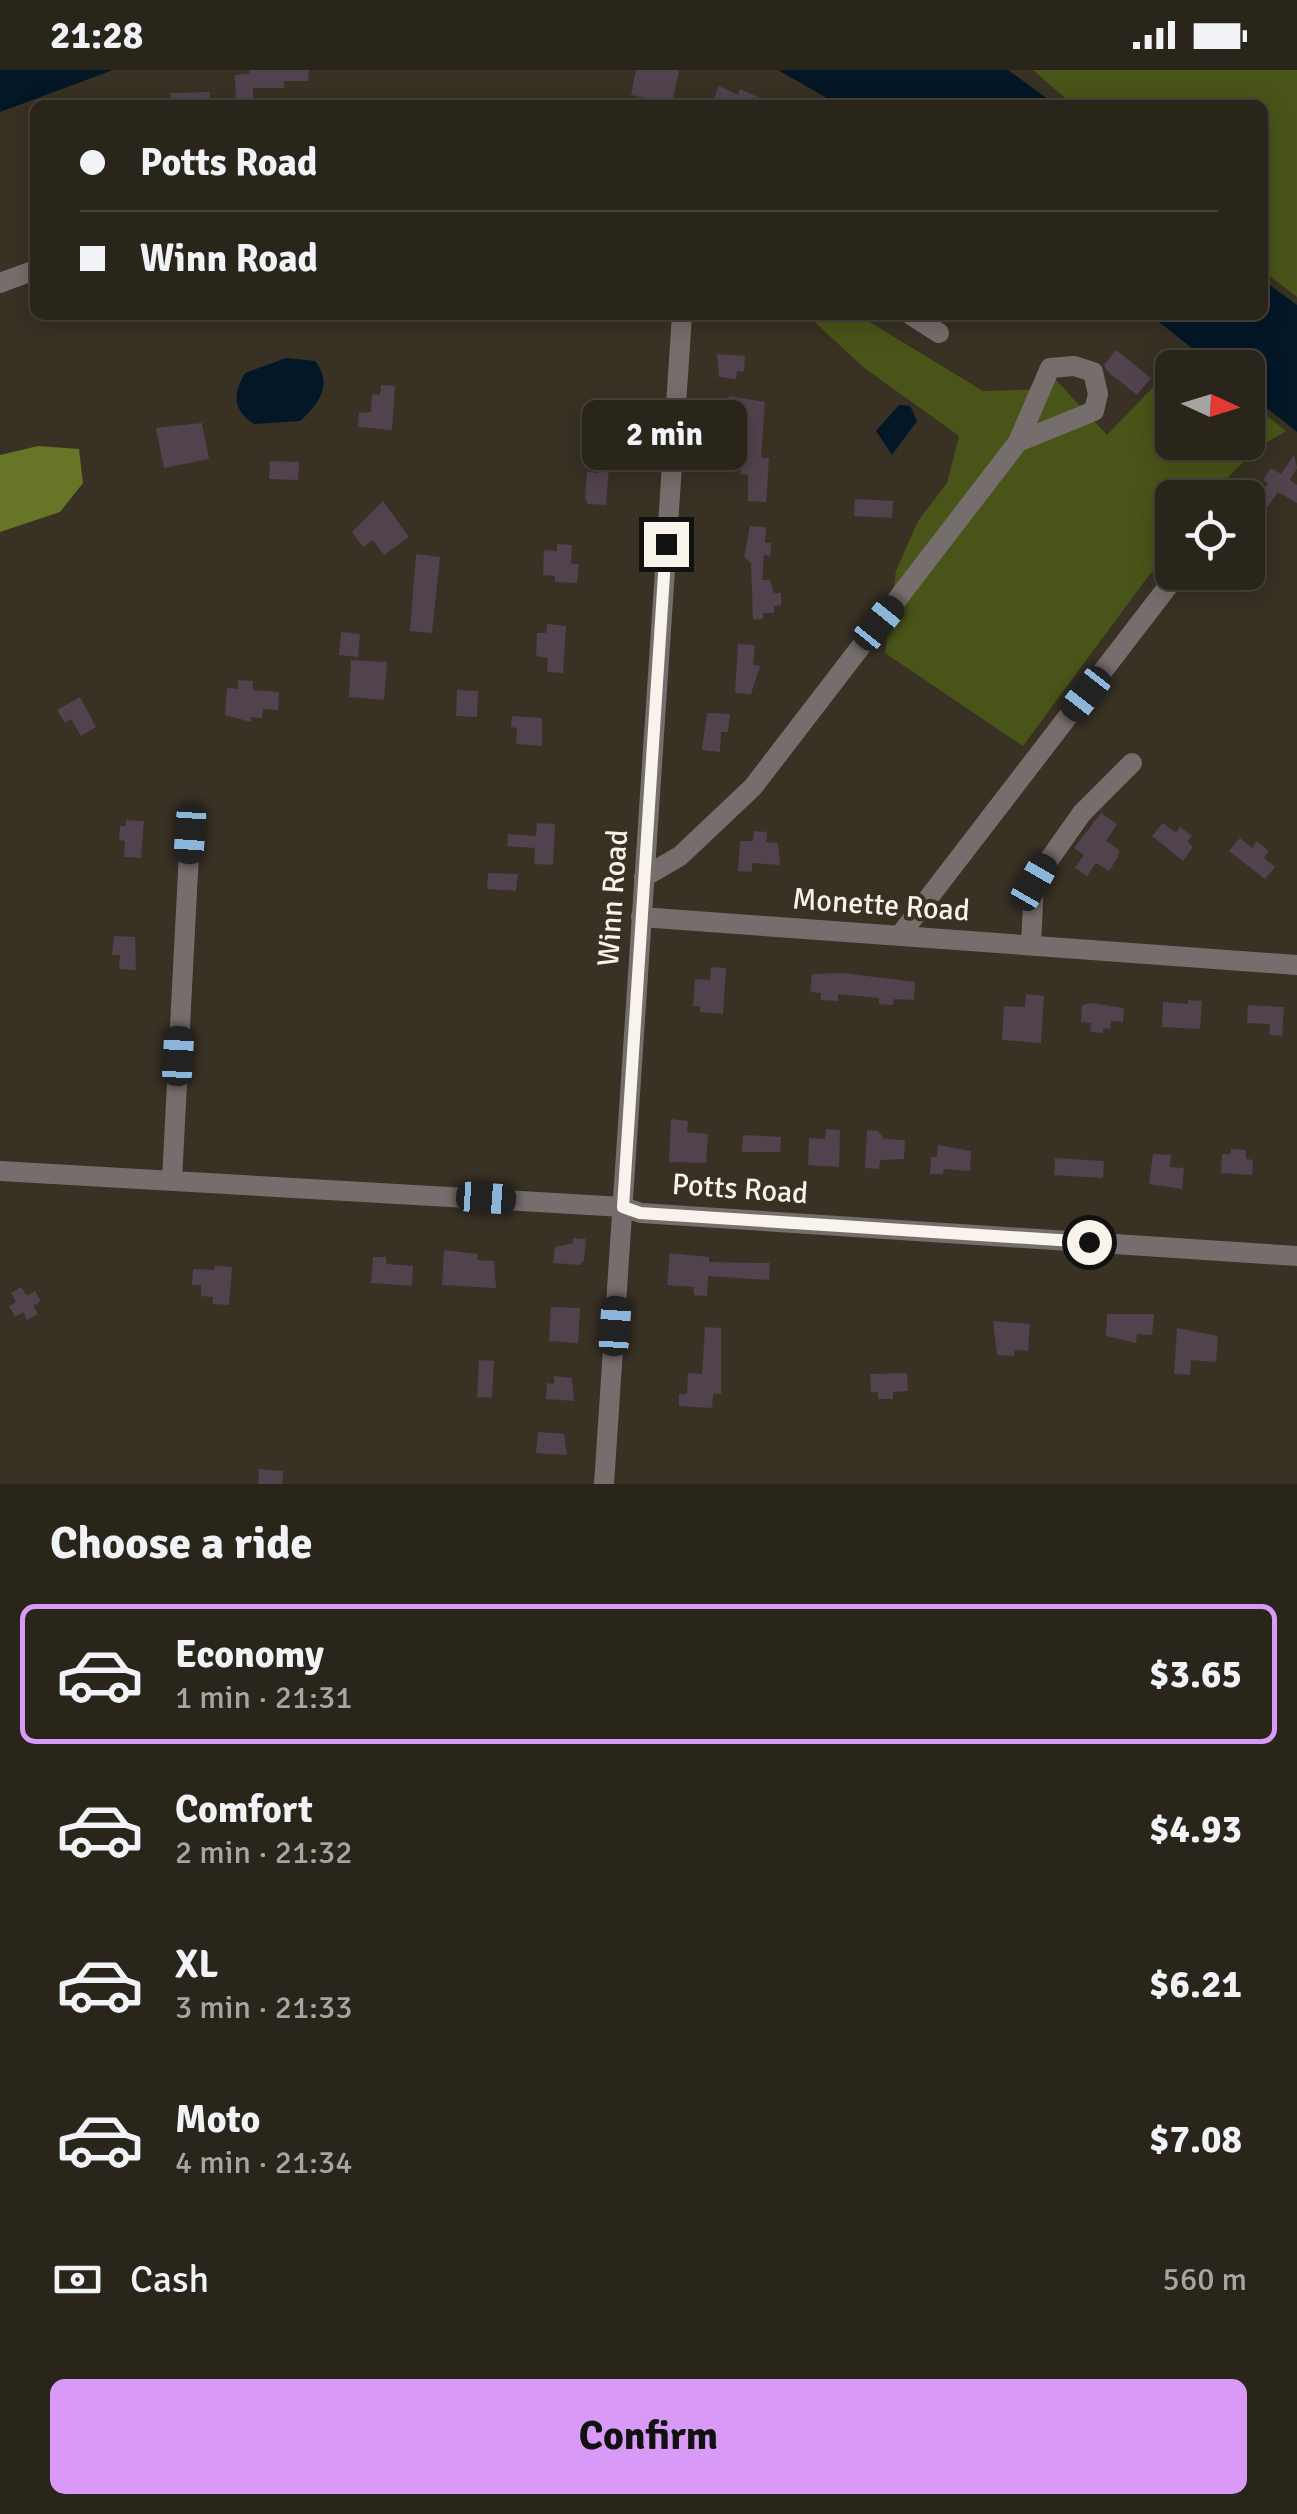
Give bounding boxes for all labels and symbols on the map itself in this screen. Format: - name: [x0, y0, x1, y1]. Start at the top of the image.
- north arrow: [1155, 350, 1265, 460]
- callout: 2 min: [584, 399, 748, 469]
- route end: [644, 522, 689, 567]
- car: [848, 590, 910, 656]
- car: [1056, 661, 1116, 727]
- car: [173, 803, 207, 865]
- street label: Winn Road: [590, 828, 636, 968]
- car: [1006, 849, 1062, 915]
- street label: Monette Road: [791, 880, 971, 930]
- car: [161, 1025, 195, 1087]
- street label: Potts Road: [671, 1166, 809, 1212]
- car: [455, 1181, 517, 1215]
- route start: [1067, 1220, 1112, 1265]
- car: [598, 1295, 632, 1357]

